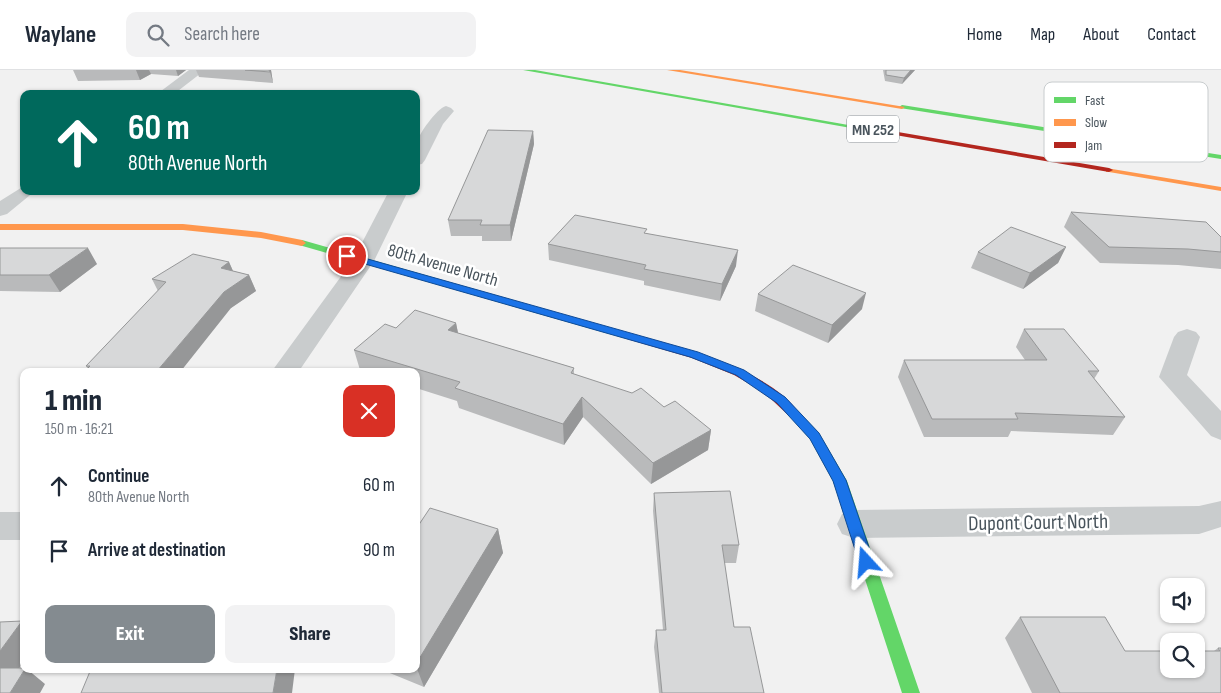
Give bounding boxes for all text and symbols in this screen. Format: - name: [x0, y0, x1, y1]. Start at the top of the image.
- search box: [126, 12, 476, 57]
- text: Waylane: [25, 20, 96, 49]
- icon: search: [144, 21, 172, 49]
- text: Search here: [184, 23, 260, 46]
- text: Home: [967, 24, 1002, 45]
- text: Map: [1030, 24, 1055, 45]
- text: About: [1083, 24, 1119, 45]
- text: Contact: [1147, 24, 1196, 45]
- legend: [1044, 82, 1208, 162]
- text: Fast: [1085, 92, 1105, 109]
- text: 60 m: [128, 107, 190, 150]
- icon: ahead: [45, 110, 110, 175]
- text: Slow: [1085, 114, 1107, 131]
- road number: MN 252: [847, 116, 899, 142]
- text: Jam: [1084, 137, 1102, 154]
- text: 80th Avenue North: [128, 150, 267, 177]
- pin: [326, 235, 368, 277]
- street label: 80th Avenue North: [385, 240, 501, 291]
- icon: arrive: [333, 242, 361, 270]
- text: 1 min: [45, 383, 102, 419]
- button: close: [343, 385, 395, 437]
- text: 150 m · 16:21: [45, 420, 113, 439]
- text: Continue: [88, 465, 149, 488]
- icon: ahead: [45, 472, 73, 500]
- text: 60 m: [363, 474, 395, 497]
- text: 80th Avenue North: [88, 488, 189, 507]
- street label: Dupont Court North: [968, 509, 1108, 536]
- position arrow: [839, 535, 891, 587]
- icon: arrive: [45, 537, 73, 565]
- text: Arrive at destination: [88, 539, 226, 562]
- text: 90 m: [363, 539, 395, 562]
- map controls: [1160, 578, 1205, 678]
- button: sound: [1160, 578, 1205, 623]
- button: Exit: [45, 605, 215, 663]
- button: Share: [225, 605, 395, 663]
- button: search: [1160, 633, 1205, 678]

